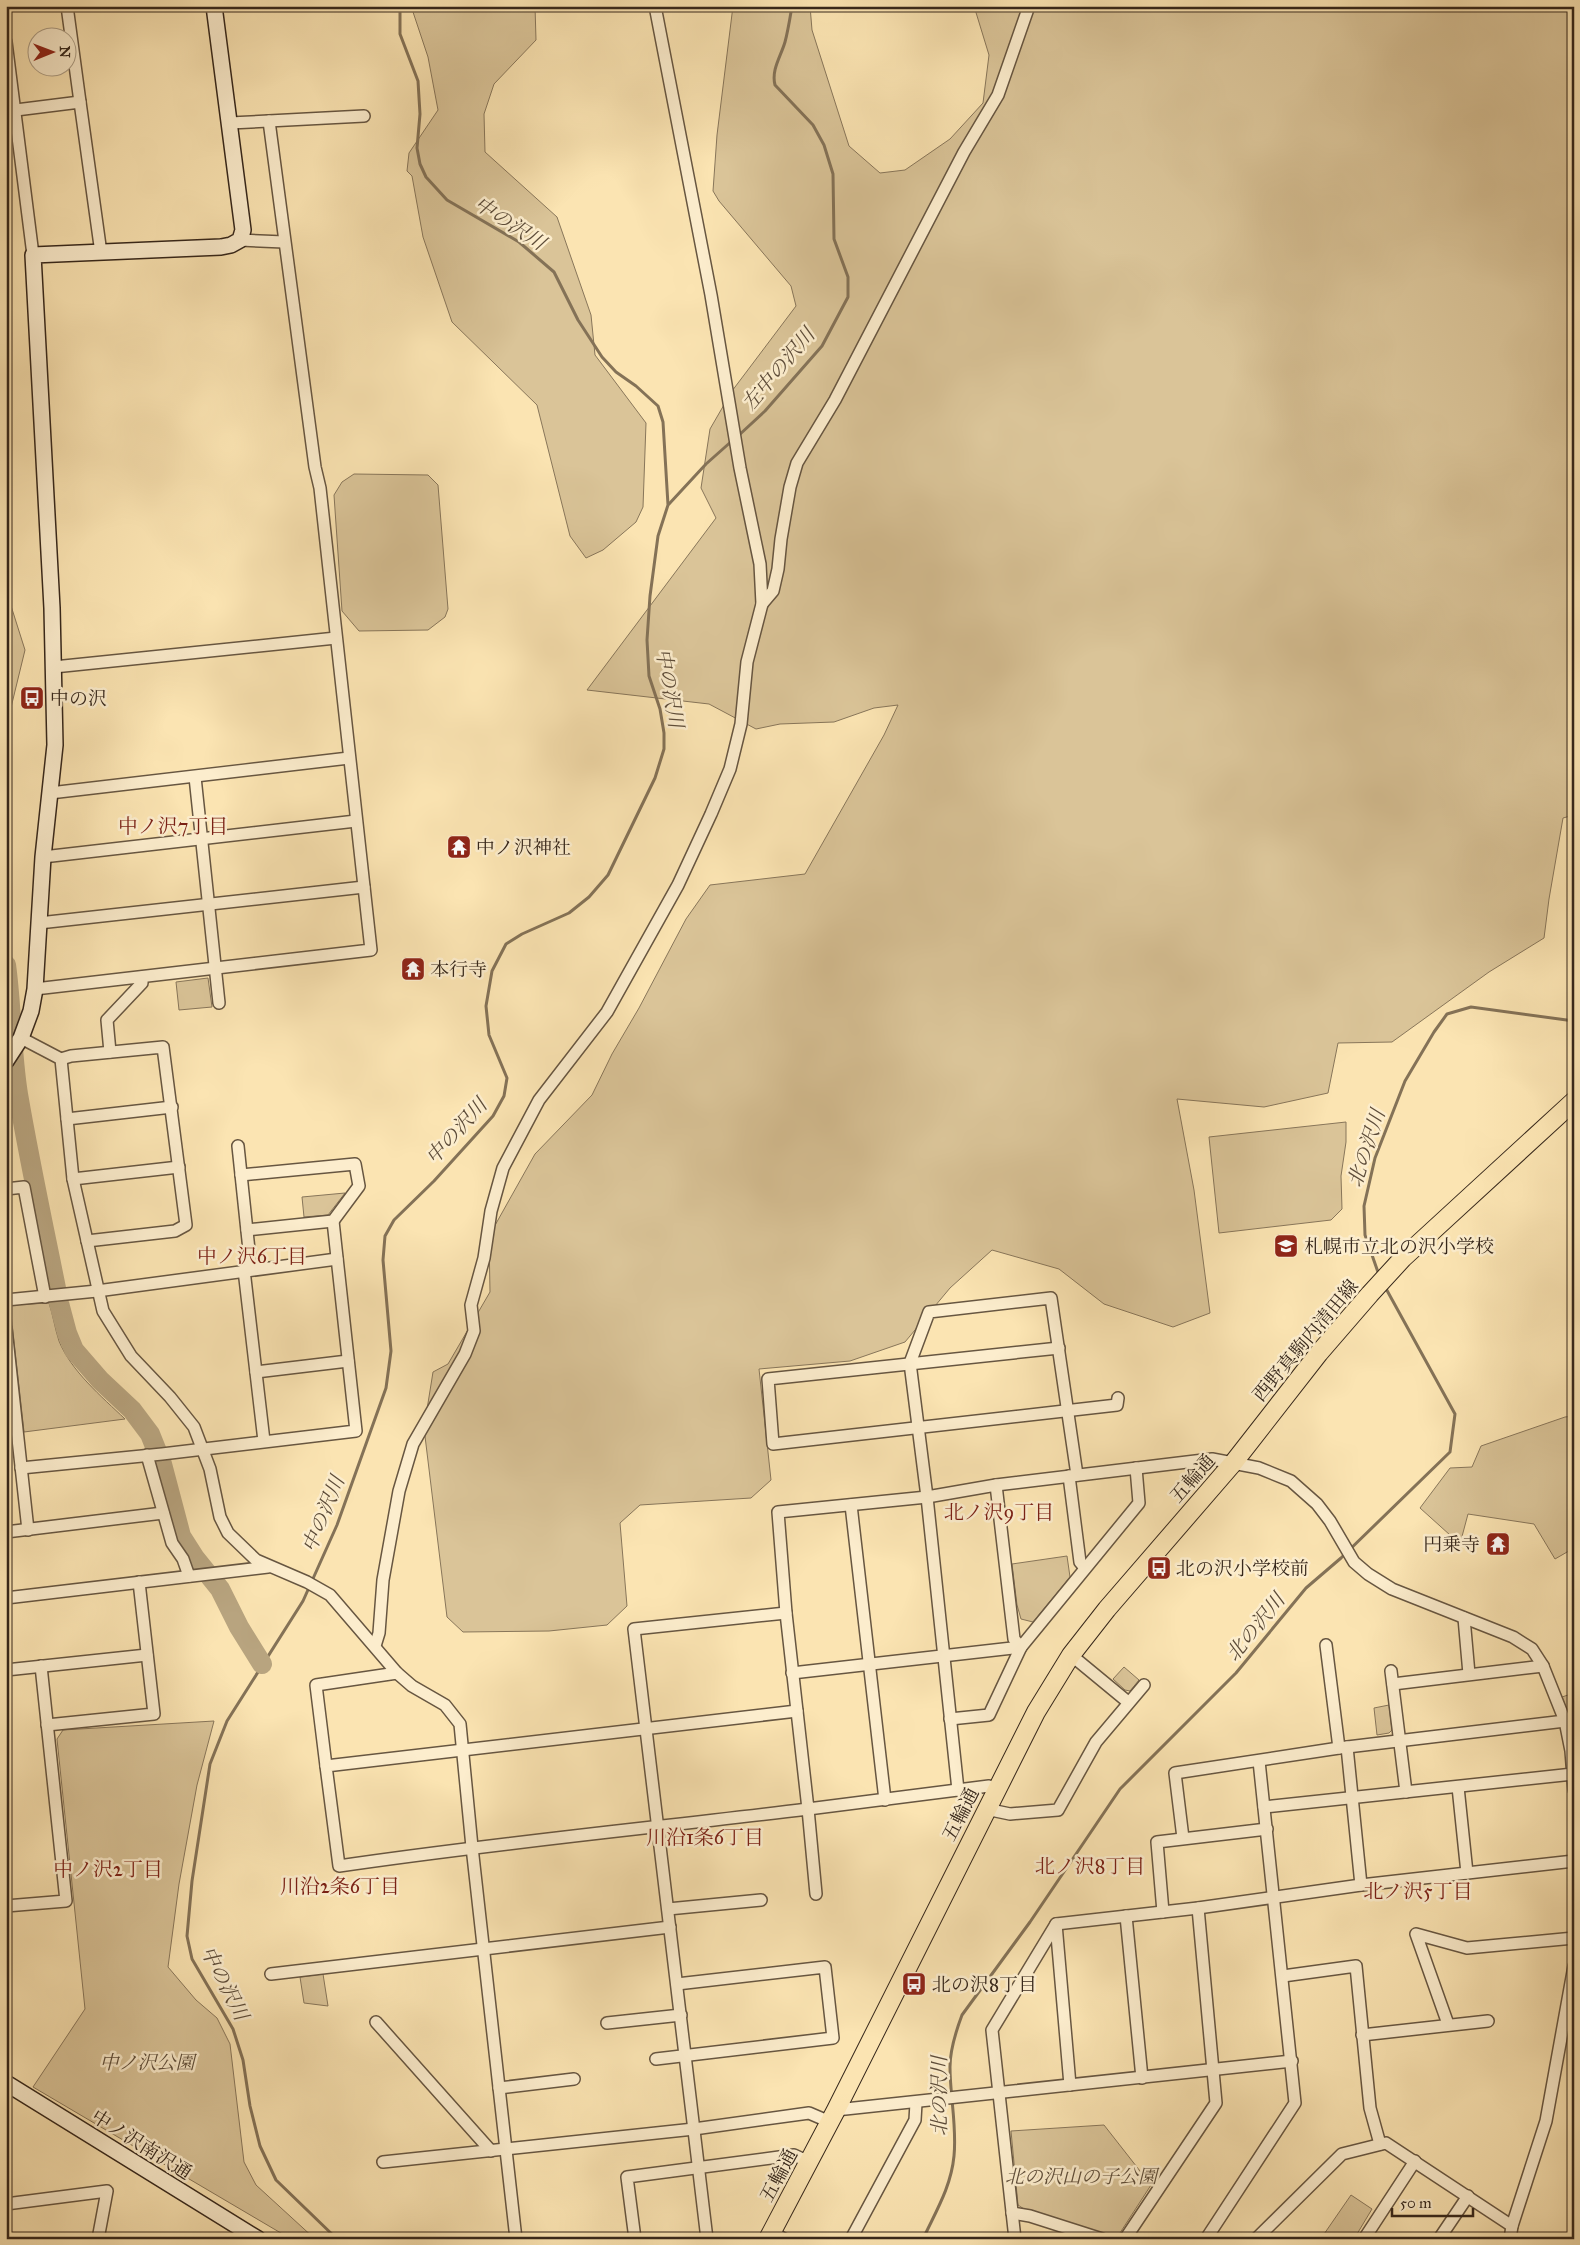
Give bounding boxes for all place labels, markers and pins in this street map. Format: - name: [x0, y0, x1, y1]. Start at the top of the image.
- bus stop icon: 中の沢: [19, 685, 45, 711]
- place label: 中の沢: [50, 687, 107, 710]
- temple icon: 中ノ沢神社: [446, 834, 472, 860]
- place label: 中ノ沢神社: [476, 836, 571, 859]
- temple icon: 本行寺: [400, 956, 426, 982]
- place label: 本行寺: [430, 958, 487, 981]
- school or university icon: 札幌市立北の沢小学校: [1273, 1233, 1299, 1259]
- place label: 札幌市立北の沢小学校: [1304, 1235, 1494, 1258]
- temple icon: 円乗寺: [1485, 1531, 1511, 1557]
- place label: 円乗寺: [1423, 1533, 1480, 1556]
- bus stop icon: 北の沢小学校前: [1146, 1555, 1172, 1581]
- place label: 北の沢小学校前: [1176, 1557, 1309, 1580]
- bus stop icon: 北の沢8丁目: [901, 1971, 927, 1997]
- place label: 北の沢8丁目: [932, 1973, 1037, 1996]

